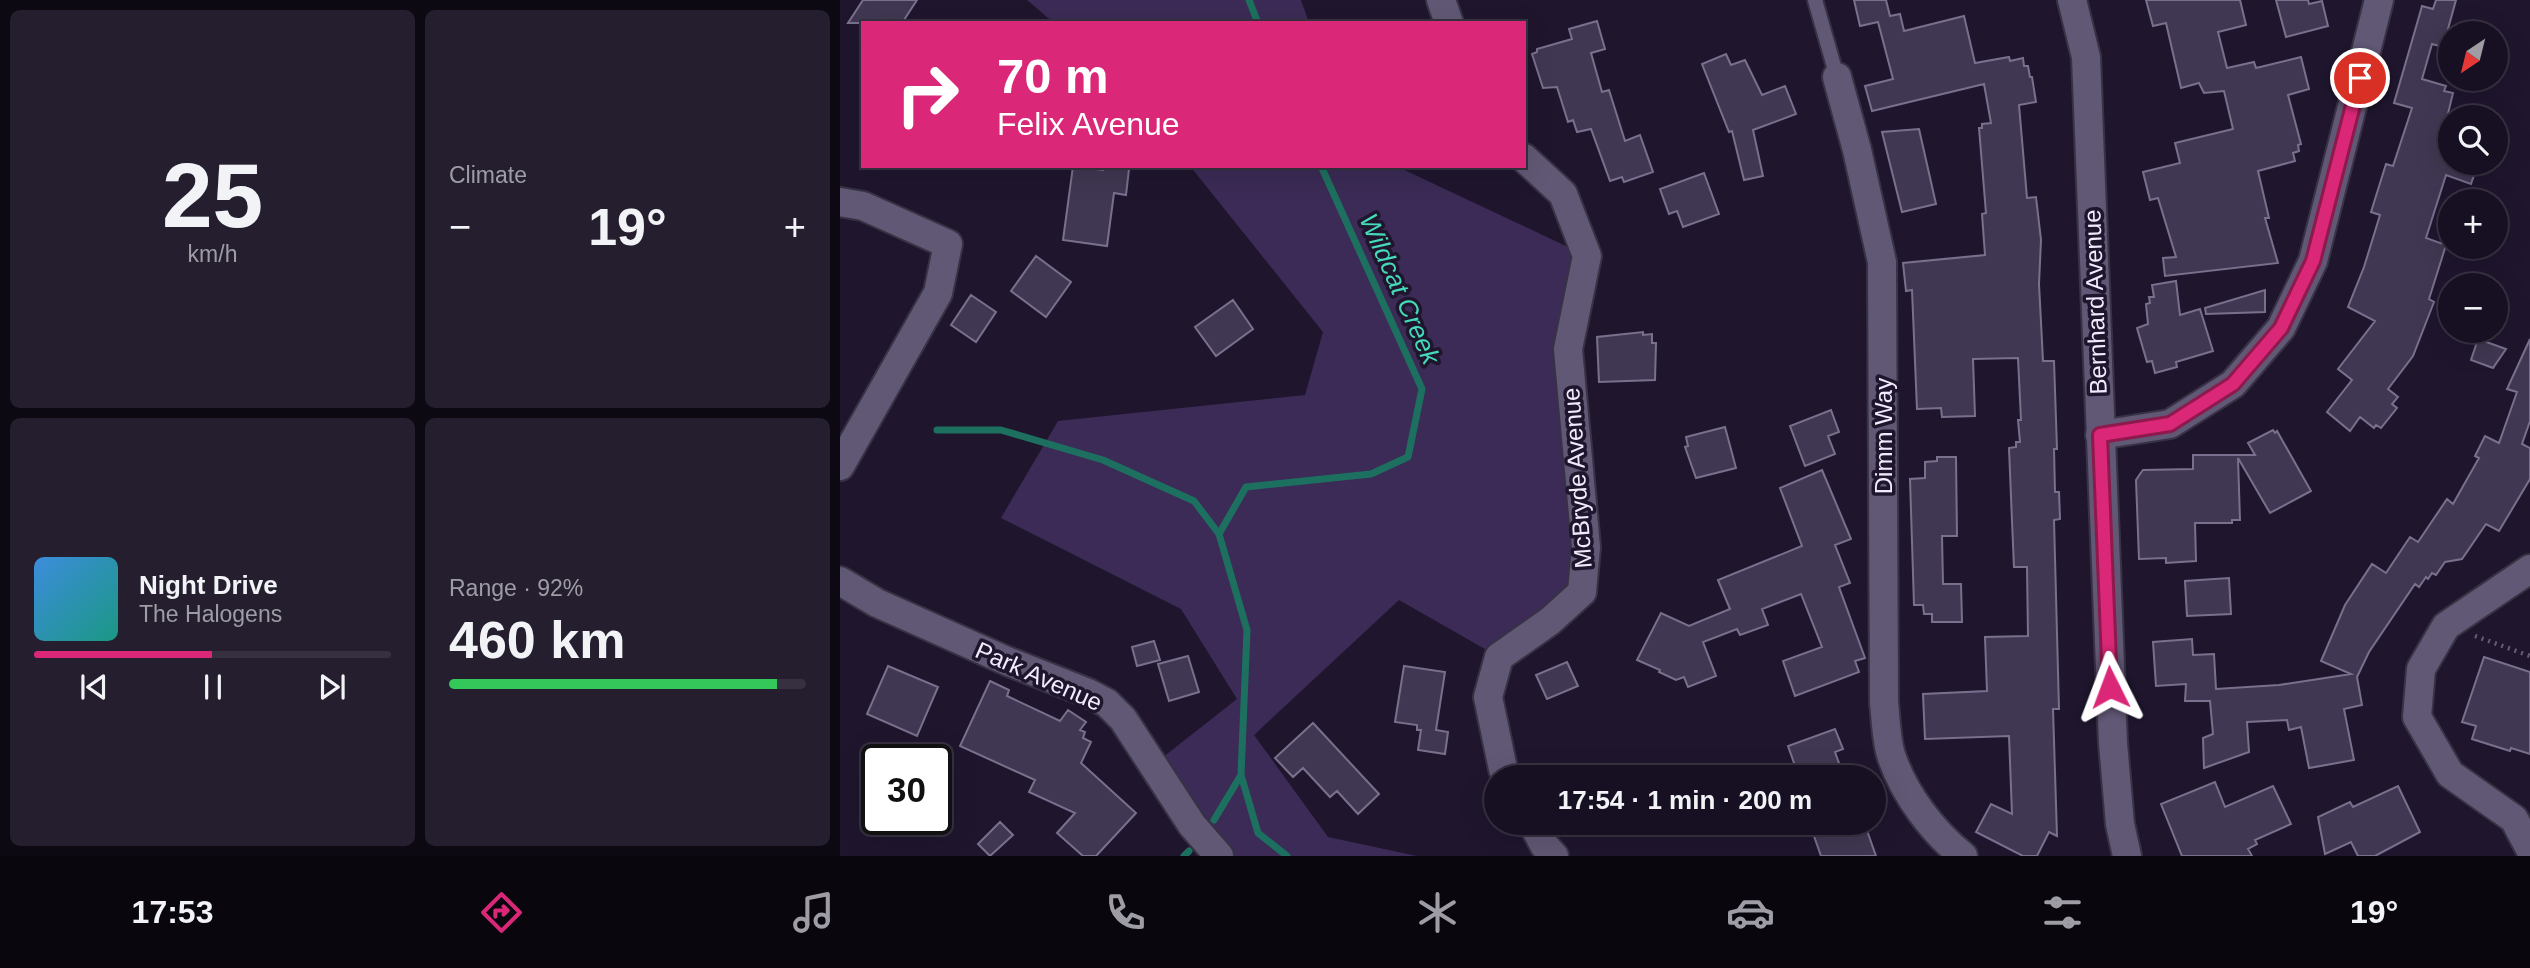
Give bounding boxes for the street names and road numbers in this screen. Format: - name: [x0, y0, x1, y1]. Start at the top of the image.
- street label: Bernhard Avenue: [2078, 209, 2112, 395]
- street label: Dimm Way: [1870, 378, 1897, 494]
- street label: McBryde Avenue: [1557, 387, 1597, 569]
- street label: Park Avenue: [972, 636, 1106, 716]

